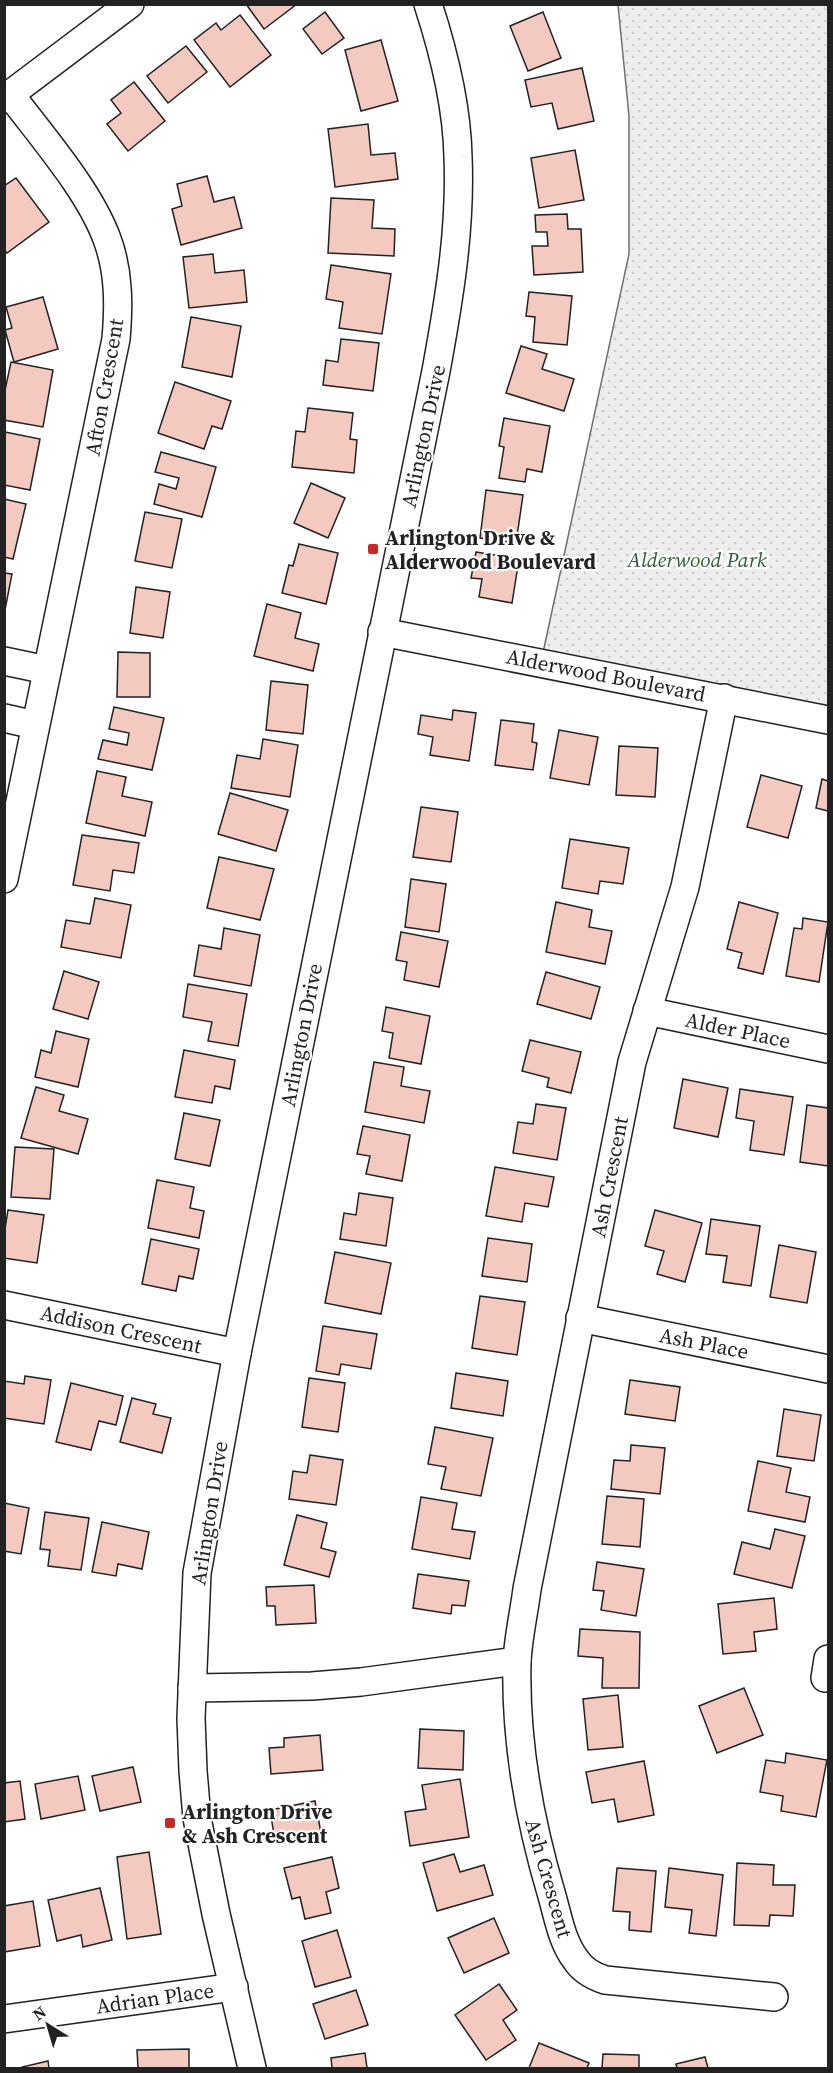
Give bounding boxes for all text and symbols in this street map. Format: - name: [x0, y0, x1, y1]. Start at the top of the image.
- street label: Afton Crescent: [78, 316, 130, 458]
- street label: Arlington Drive: [394, 362, 452, 510]
- place label: Arlington Drive & Alderwood Boulevard: [385, 523, 597, 576]
- marker: Arlington Drive & Alderwood Boulevard: [366, 542, 380, 556]
- park label: Alderwood Park: [626, 545, 767, 574]
- street label: Alderwood Boulevard: [504, 641, 708, 709]
- street label: Arlington Drive: [273, 961, 329, 1109]
- street label: Alder Place: [683, 1005, 793, 1055]
- street label: Ash Crescent: [583, 1114, 635, 1240]
- street label: Addison Crescent: [38, 1298, 204, 1360]
- street label: Ash Place: [657, 1320, 751, 1366]
- street label: Arlington Drive: [183, 1439, 235, 1587]
- place label: Arlington Drive & Ash Crescent: [182, 1797, 332, 1850]
- street label: Ash Crescent: [518, 1815, 580, 1941]
- marker: Arlington Drive & Ash Crescent: [163, 1816, 177, 1830]
- street label: Adrian Place: [94, 1975, 216, 2021]
- north arrow: [18, 1995, 78, 2055]
- text: N: [28, 2001, 51, 2025]

